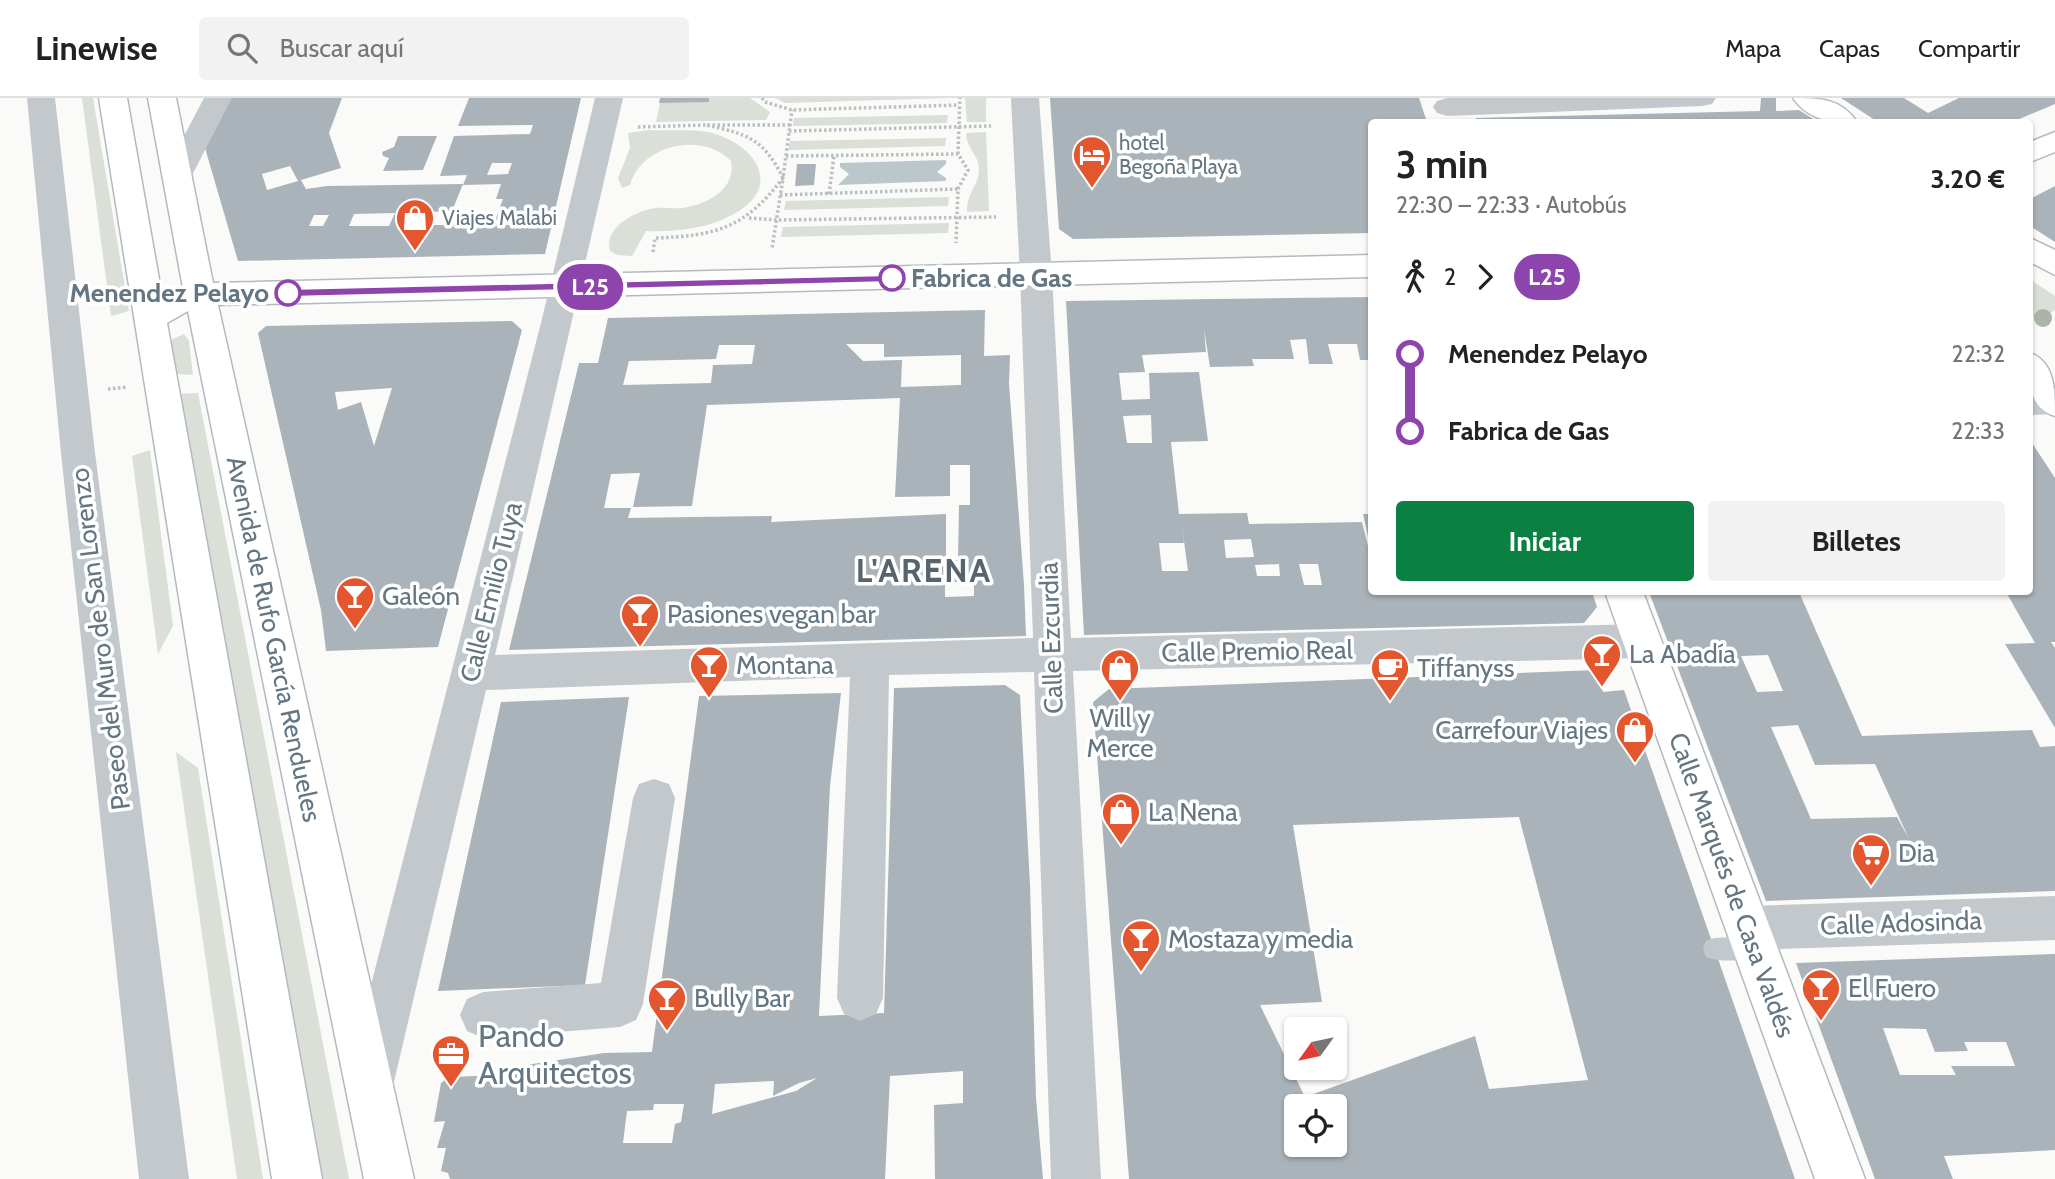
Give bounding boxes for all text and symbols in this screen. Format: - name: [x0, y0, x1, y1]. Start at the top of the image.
- search box: [199, 17, 689, 80]
- text: Linewise: [35, 28, 157, 68]
- icon: search: [223, 29, 261, 67]
- text: Buscar aquí: [279, 32, 404, 64]
- text: Mapa: [1725, 34, 1781, 63]
- text: Capas: [1819, 34, 1880, 63]
- text: Compartir: [1918, 34, 2020, 63]
- place label: hotel Begoña Playa: [1119, 130, 1238, 179]
- hotel icon: hotel Begoña Playa: [1071, 134, 1113, 189]
- text: 3 min: [1396, 141, 1488, 188]
- text: 3.20 €: [1931, 163, 2005, 195]
- text: 22:30 – 22:33 · Autobús: [1396, 191, 1626, 219]
- shop icon: Viajes Malabi: [394, 197, 436, 252]
- place label: Viajes Malabi: [442, 205, 557, 231]
- icon: walk: [1396, 258, 1434, 296]
- icon: forward: [1466, 258, 1504, 296]
- place label: Fabrica de Gas: [911, 262, 1072, 294]
- text: L25: [1528, 262, 1566, 291]
- text: 2: [1444, 263, 1456, 291]
- line badge: L25: [550, 264, 630, 310]
- marker: Fabrica de Gas: [879, 265, 905, 291]
- text: L25: [571, 272, 609, 301]
- place label: Menendez Pelayo: [70, 277, 269, 309]
- marker: Menendez Pelayo: [275, 280, 301, 306]
- text: Menendez Pelayo: [1448, 338, 1647, 370]
- text: 22:32: [1952, 340, 2005, 368]
- text: Fabrica de Gas: [1448, 415, 1609, 447]
- text: 22:33: [1951, 417, 2005, 445]
- street label: Avenida de Rufo García Rendueles: [220, 453, 328, 825]
- street label: Paseo del Muro de San Lorenzo: [63, 466, 137, 812]
- street label: Calle Emilio Tuya: [453, 498, 529, 686]
- button: Iniciar: [1396, 501, 1694, 581]
- button: Billetes: [1708, 501, 2005, 581]
- district label: L'ARENA: [856, 550, 992, 590]
- street label: Calle Ezcurdia: [1032, 561, 1070, 714]
- bar icon: Galeón: [334, 575, 376, 630]
- place label: Galeón: [382, 580, 460, 612]
- bar icon: Pasiones vegan bar: [619, 593, 661, 648]
- place label: Pasiones vegan bar: [667, 598, 877, 630]
- street label: Calle Premio Real: [1161, 633, 1353, 669]
- bar icon: La Abadía: [1581, 633, 1623, 688]
- place label: La Abadía: [1629, 638, 1736, 670]
- bar icon: Montana: [688, 644, 730, 699]
- shop icon: Will y Merce: [1099, 647, 1141, 702]
- cafe icon: Tiffanyss: [1369, 647, 1411, 702]
- place label: Montana: [736, 649, 834, 681]
- place label: Tiffanyss: [1417, 652, 1515, 684]
- place label: Will y Merce: [1087, 702, 1153, 764]
- shop icon: Carrefour Viajes: [1614, 709, 1656, 764]
- place label: Carrefour Viajes: [1435, 714, 1608, 746]
- street label: Calle Marqués de Casa Valdés: [1662, 728, 1802, 1042]
- shop icon: La Nena: [1100, 791, 1142, 846]
- place label: La Nena: [1148, 796, 1238, 828]
- supermarket icon: Dia: [1850, 832, 1892, 887]
- place label: Dia: [1898, 837, 1935, 869]
- street label: Calle Adosinda: [1819, 904, 1983, 942]
- bar icon: Mostaza y media: [1120, 918, 1162, 973]
- place label: Mostaza y media: [1168, 923, 1354, 955]
- bar icon: El Fuero: [1800, 967, 1842, 1022]
- place label: El Fuero: [1848, 972, 1936, 1004]
- bar icon: Bully Bar: [646, 977, 688, 1032]
- place label: Bully Bar: [694, 982, 791, 1014]
- place label: Pando Arquitectos: [478, 1016, 632, 1092]
- north arrow: [1284, 1017, 1348, 1080]
- map controls: [1284, 1017, 1347, 1157]
- office icon: Pando Arquitectos: [430, 1033, 472, 1088]
- button: locate: [1284, 1094, 1347, 1157]

